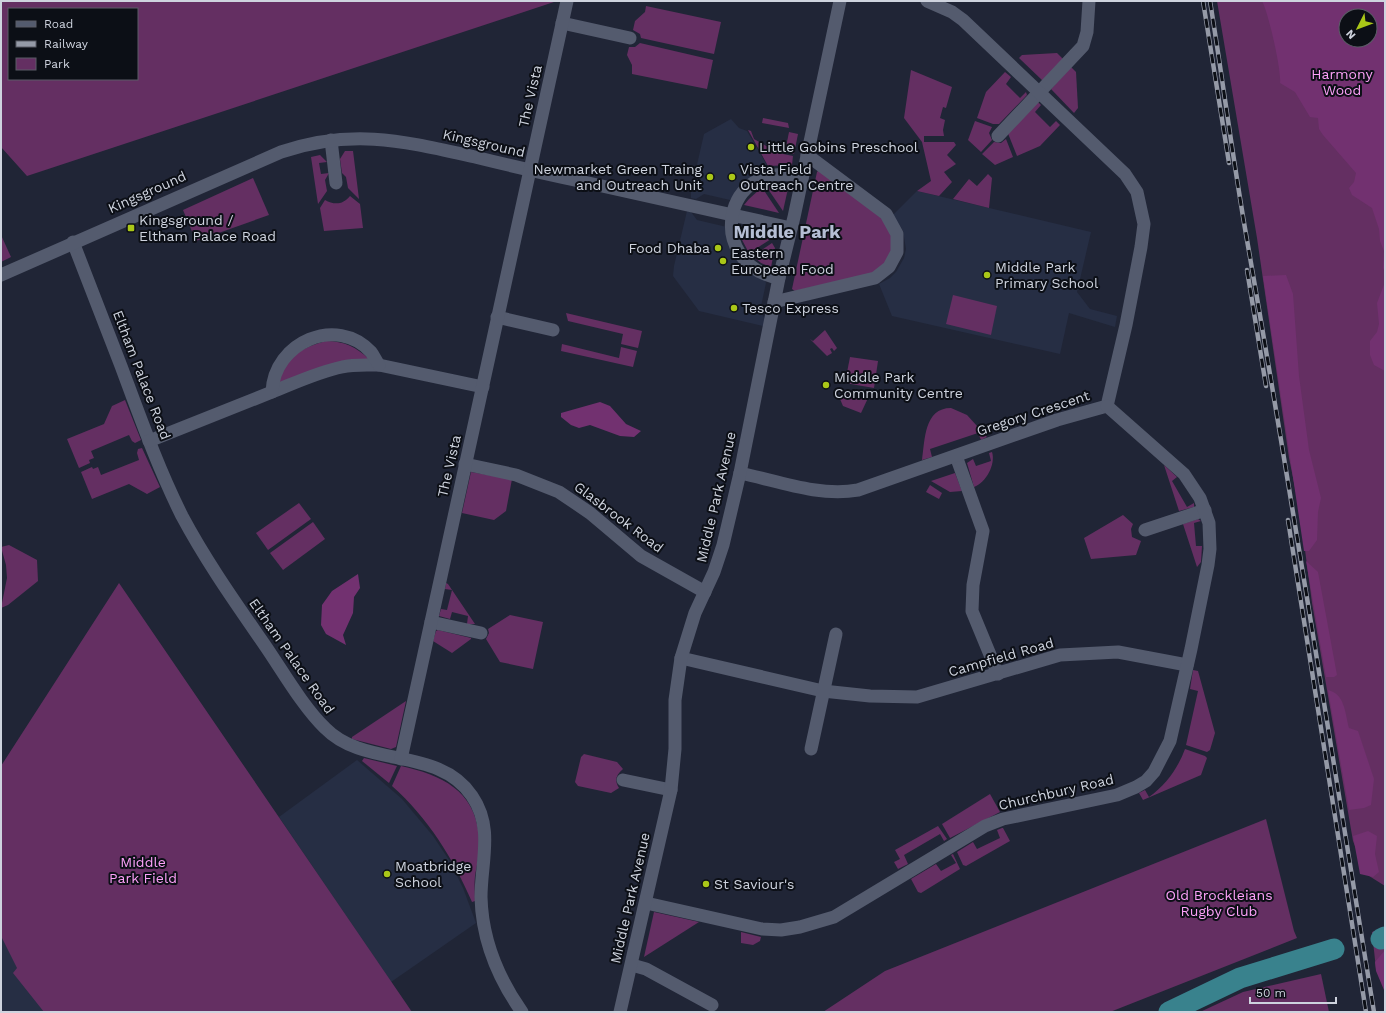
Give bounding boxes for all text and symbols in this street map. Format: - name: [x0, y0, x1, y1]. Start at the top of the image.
- legend: [8, 8, 138, 80]
- north arrow: [1338, 8, 1378, 48]
- text: Road: [44, 17, 73, 31]
- text: N: [1343, 27, 1358, 42]
- text: Railway: [44, 37, 89, 51]
- text: Park: [44, 57, 70, 71]
- street label: The Vista: [515, 63, 545, 129]
- park label: Harmony Wood: [1311, 66, 1373, 98]
- street label: Kingsground: [441, 126, 527, 160]
- place label: Little Gobins Preschool: [759, 139, 919, 155]
- marker: Little Gobins Preschool: [746, 142, 756, 152]
- place label: Newmarket Green Traing and Outreach Unit: [533, 161, 703, 193]
- place label: Vista Field Outreach Centre: [740, 161, 853, 193]
- street label: Kingsground: [105, 168, 189, 216]
- marker: Newmarket Green Traing and Outreach Unit: [705, 172, 715, 182]
- marker: Vista Field Outreach Centre: [727, 172, 737, 182]
- place label: Kingsground / Eltham Palace Road: [139, 212, 276, 244]
- district label: Middle Park: [733, 221, 841, 242]
- marker: Kingsground / Eltham Palace Road: [126, 223, 136, 233]
- place label: Food Dhaba: [629, 240, 710, 256]
- marker: Food Dhaba: [713, 243, 723, 253]
- place label: Eastern European Food: [731, 245, 834, 277]
- marker: Eastern European Food: [718, 256, 728, 266]
- place label: Middle Park Primary School: [995, 259, 1099, 291]
- marker: Middle Park Primary School: [982, 270, 992, 280]
- place label: Tesco Express: [742, 300, 839, 316]
- marker: Tesco Express: [729, 303, 739, 313]
- street label: Eltham Palace Road: [110, 308, 174, 442]
- place label: Middle Park Community Centre: [834, 369, 963, 401]
- marker: Middle Park Community Centre: [821, 380, 831, 390]
- street label: Gregory Crescent: [975, 387, 1092, 439]
- street label: Middle Park Avenue: [693, 430, 739, 564]
- street label: The Vista: [434, 433, 464, 499]
- street label: Glasbrook Road: [571, 478, 667, 556]
- street label: Eltham Palace Road: [246, 595, 338, 717]
- street label: Campfield Road: [946, 634, 1056, 680]
- street label: Churchbury Road: [997, 771, 1115, 813]
- street label: Middle Park Avenue: [607, 831, 653, 965]
- park label: Middle Park Field: [109, 854, 177, 886]
- place label: Moatbridge School: [395, 858, 471, 890]
- marker: Moatbridge School: [382, 869, 392, 879]
- place label: St Saviour's: [714, 876, 794, 892]
- marker: St Saviour's: [701, 879, 711, 889]
- park label: Old Brockleians Rugby Club: [1165, 887, 1273, 919]
- scale bar: [1250, 979, 1336, 1005]
- text: 50 m: [1256, 986, 1286, 1000]

